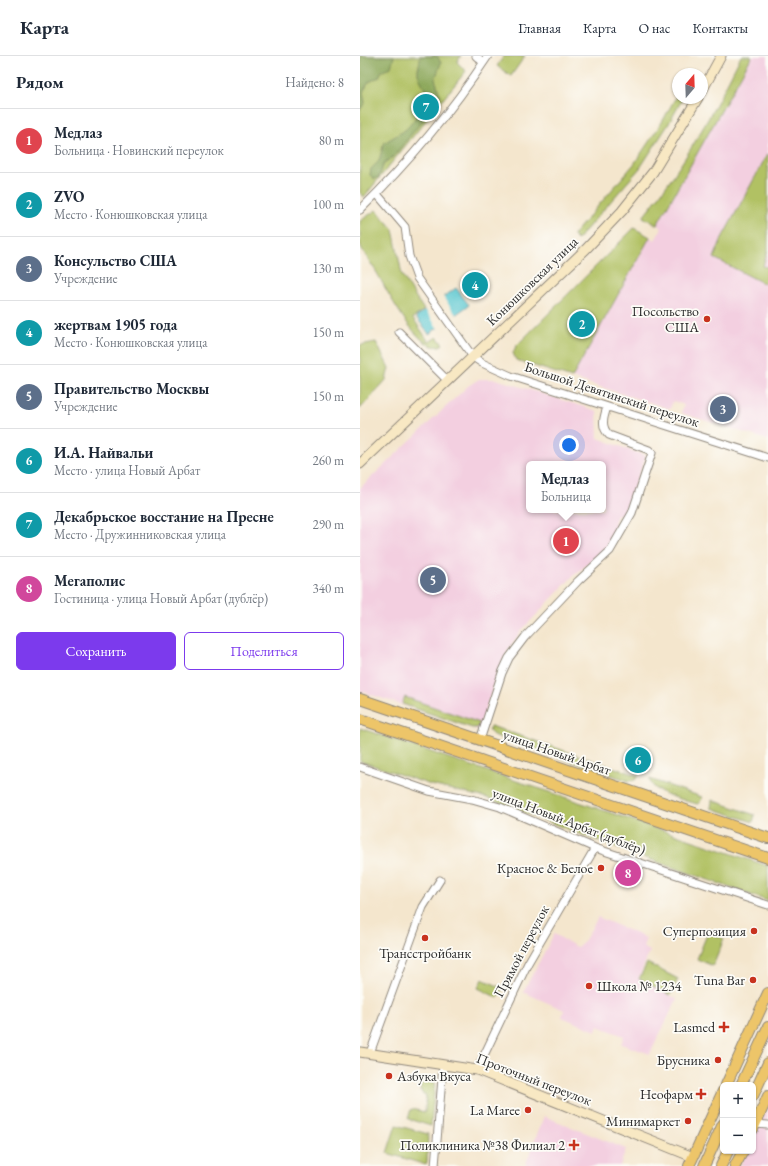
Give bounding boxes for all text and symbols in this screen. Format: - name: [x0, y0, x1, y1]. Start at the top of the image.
- text: Карта: [20, 15, 69, 40]
- text: Главная: [518, 19, 561, 37]
- text: Карта: [583, 19, 616, 37]
- text: О нас: [638, 19, 670, 37]
- text: Контакты: [692, 19, 748, 37]
- north arrow: [672, 68, 708, 104]
- text: Рядом: [16, 71, 64, 93]
- text: Найдено: 8: [285, 74, 344, 91]
- pin: 7: [413, 92, 439, 122]
- text: Медлаз: [54, 123, 102, 142]
- text: 1: [26, 132, 32, 149]
- text: 80 m: [319, 132, 344, 149]
- text: Больница · Новинский переулок: [54, 142, 224, 159]
- text: ZVO: [54, 187, 84, 206]
- text: 2: [26, 196, 32, 213]
- text: 100 m: [313, 196, 344, 213]
- text: Место · Конюшковская улица: [54, 206, 207, 223]
- street label: Конюшковская улица: [482, 232, 582, 329]
- text: Консульство США: [54, 251, 177, 270]
- text: 3: [26, 260, 32, 277]
- text: 130 m: [313, 260, 344, 277]
- text: Учреждение: [54, 270, 118, 287]
- pin: 4: [462, 270, 488, 300]
- place label: Посольство США: [632, 302, 699, 336]
- pin: 2: [569, 309, 595, 339]
- marker: Посольство США: [702, 314, 712, 324]
- text: жертвам 1905 года: [54, 315, 177, 334]
- text: 4: [26, 324, 32, 341]
- text: 150 m: [313, 324, 344, 341]
- text: Место · Конюшковская улица: [54, 334, 207, 351]
- street label: Большой Девятинский переулок: [522, 357, 702, 431]
- text: Правительство Москвы: [54, 379, 209, 398]
- text: 5: [26, 388, 32, 405]
- text: 150 m: [313, 388, 344, 405]
- pin: 3: [710, 394, 736, 424]
- text: Учреждение: [54, 398, 118, 415]
- your location: [559, 435, 579, 455]
- text: И.А. Найвальи: [54, 443, 153, 462]
- text: 6: [26, 452, 32, 469]
- text: 260 m: [313, 452, 344, 469]
- popup: [526, 461, 606, 513]
- text: Место · улица Новый Арбат: [54, 462, 200, 479]
- text: Медлаз: [541, 469, 589, 488]
- text: Больница: [541, 488, 591, 505]
- text: Декабрьское восстание на Пресне: [54, 507, 274, 526]
- text: 7: [26, 516, 32, 533]
- text: 290 m: [313, 516, 344, 533]
- text: Место · Дружинниковская улица: [54, 526, 226, 543]
- pin: 1: [553, 526, 579, 556]
- pin: 5: [420, 565, 446, 595]
- text: Мегаполис: [54, 571, 125, 590]
- text: 8: [26, 580, 32, 597]
- text: 340 m: [313, 580, 344, 597]
- text: Гостиница · улица Новый Арбат (дублёр): [54, 590, 268, 607]
- button: Сохранить: [16, 632, 176, 670]
- button: Поделиться: [184, 632, 344, 670]
- street label: улица Новый Арбат: [501, 725, 614, 779]
- pin: 6: [625, 745, 651, 775]
- street label: улица Новый Арбат (дублёр): [490, 783, 648, 859]
- pin: 8: [615, 858, 641, 888]
- place label: Красное & Белое: [497, 859, 594, 877]
- marker: Красное & Белое: [596, 863, 606, 873]
- street label: Прямой переулок: [489, 901, 553, 1000]
- place label: Суперпозиция: [663, 922, 746, 940]
- marker: Суперпозиция: [749, 926, 759, 936]
- marker: Трансстройбанк: [420, 933, 430, 943]
- place label: Трансстройбанк: [379, 944, 471, 962]
- place label: Tuna Bar: [694, 971, 745, 989]
- marker: Tuna Bar: [748, 975, 758, 985]
- place label: Школа № 1234: [597, 977, 682, 995]
- marker: Школа № 1234: [584, 981, 594, 991]
- place label: Lasmed: [673, 1018, 716, 1036]
- marker: Lasmed: [718, 1021, 730, 1033]
- street label: Проточный переулок: [474, 1049, 595, 1109]
- place label: Брусника: [657, 1051, 710, 1069]
- marker: Брусника: [713, 1055, 723, 1065]
- place label: Азбука Вкуса: [396, 1067, 471, 1085]
- marker: Азбука Вкуса: [384, 1071, 394, 1081]
- map controls: [720, 1082, 756, 1154]
- button: +: [720, 1082, 756, 1118]
- place label: Неофарм: [640, 1085, 693, 1103]
- marker: Неофарм: [696, 1089, 706, 1099]
- place label: La Maree: [470, 1101, 521, 1119]
- marker: La Maree: [523, 1105, 533, 1115]
- place label: Минимаркет: [606, 1112, 680, 1130]
- marker: Минимаркет: [683, 1116, 693, 1126]
- button: −: [720, 1118, 756, 1154]
- place label: Поликлиника №38 Филиал 2: [400, 1136, 565, 1154]
- marker: Поликлиника №38 Филиал 2: [568, 1139, 580, 1151]

